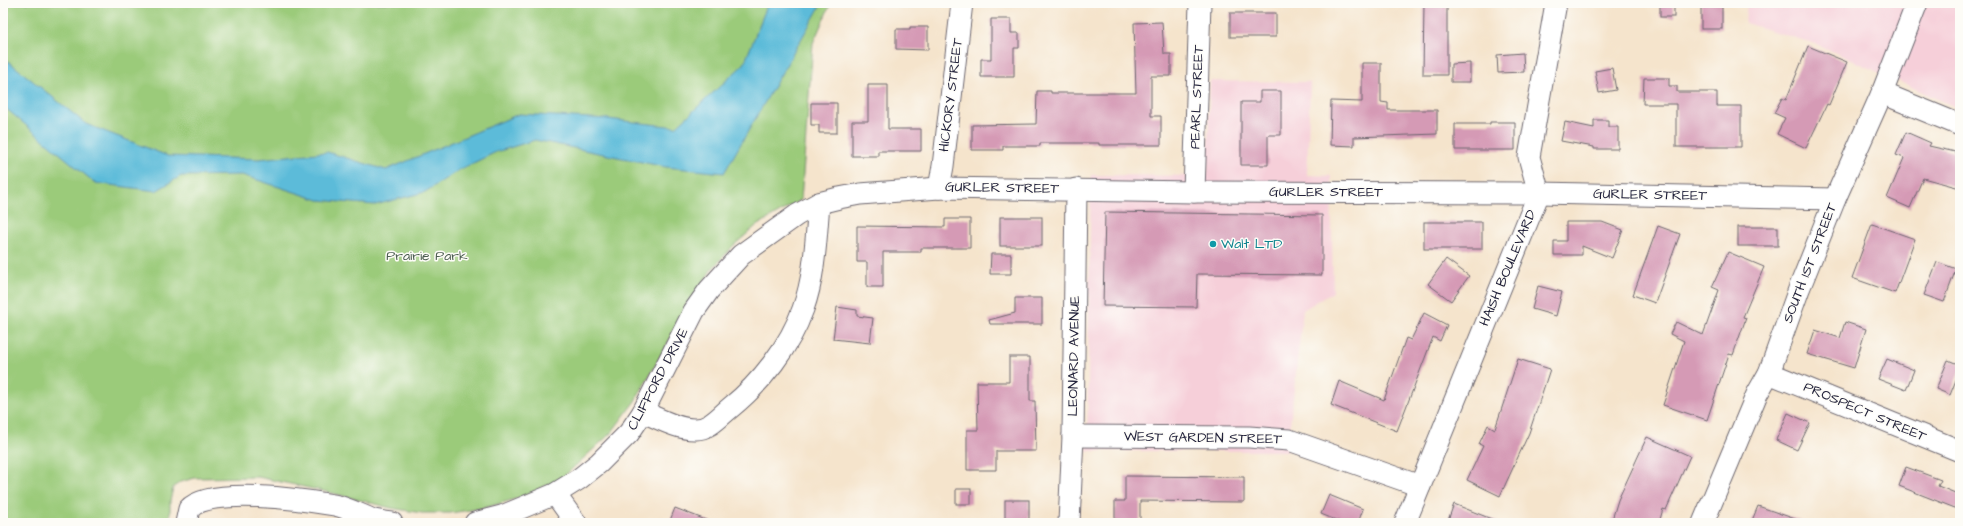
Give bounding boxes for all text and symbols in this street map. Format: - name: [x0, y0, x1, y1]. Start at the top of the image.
- street label: HICKORY STREET: [934, 37, 968, 153]
- street label: PEARL STREET: [1185, 44, 1209, 150]
- street label: GURLER STREET: [945, 177, 1059, 199]
- street label: GURLER STREET: [1269, 182, 1383, 202]
- street label: GURLER STREET: [1593, 184, 1707, 206]
- street label: SOUTH 1ST STREET: [1778, 200, 1842, 326]
- street label: HAISH BOULEVARD: [1474, 207, 1542, 329]
- place label: Walt LTD: [1221, 234, 1282, 254]
- marker: Walt LTD: [1208, 239, 1218, 249]
- park label: Prairie Park: [386, 246, 468, 266]
- street label: LEONARD AVENUE: [1063, 295, 1085, 417]
- street label: CLIFFORD DRIVE: [623, 324, 694, 434]
- street label: PROSPECT STREET: [1800, 377, 1930, 447]
- street label: WEST GARDEN STREET: [1124, 427, 1283, 449]

